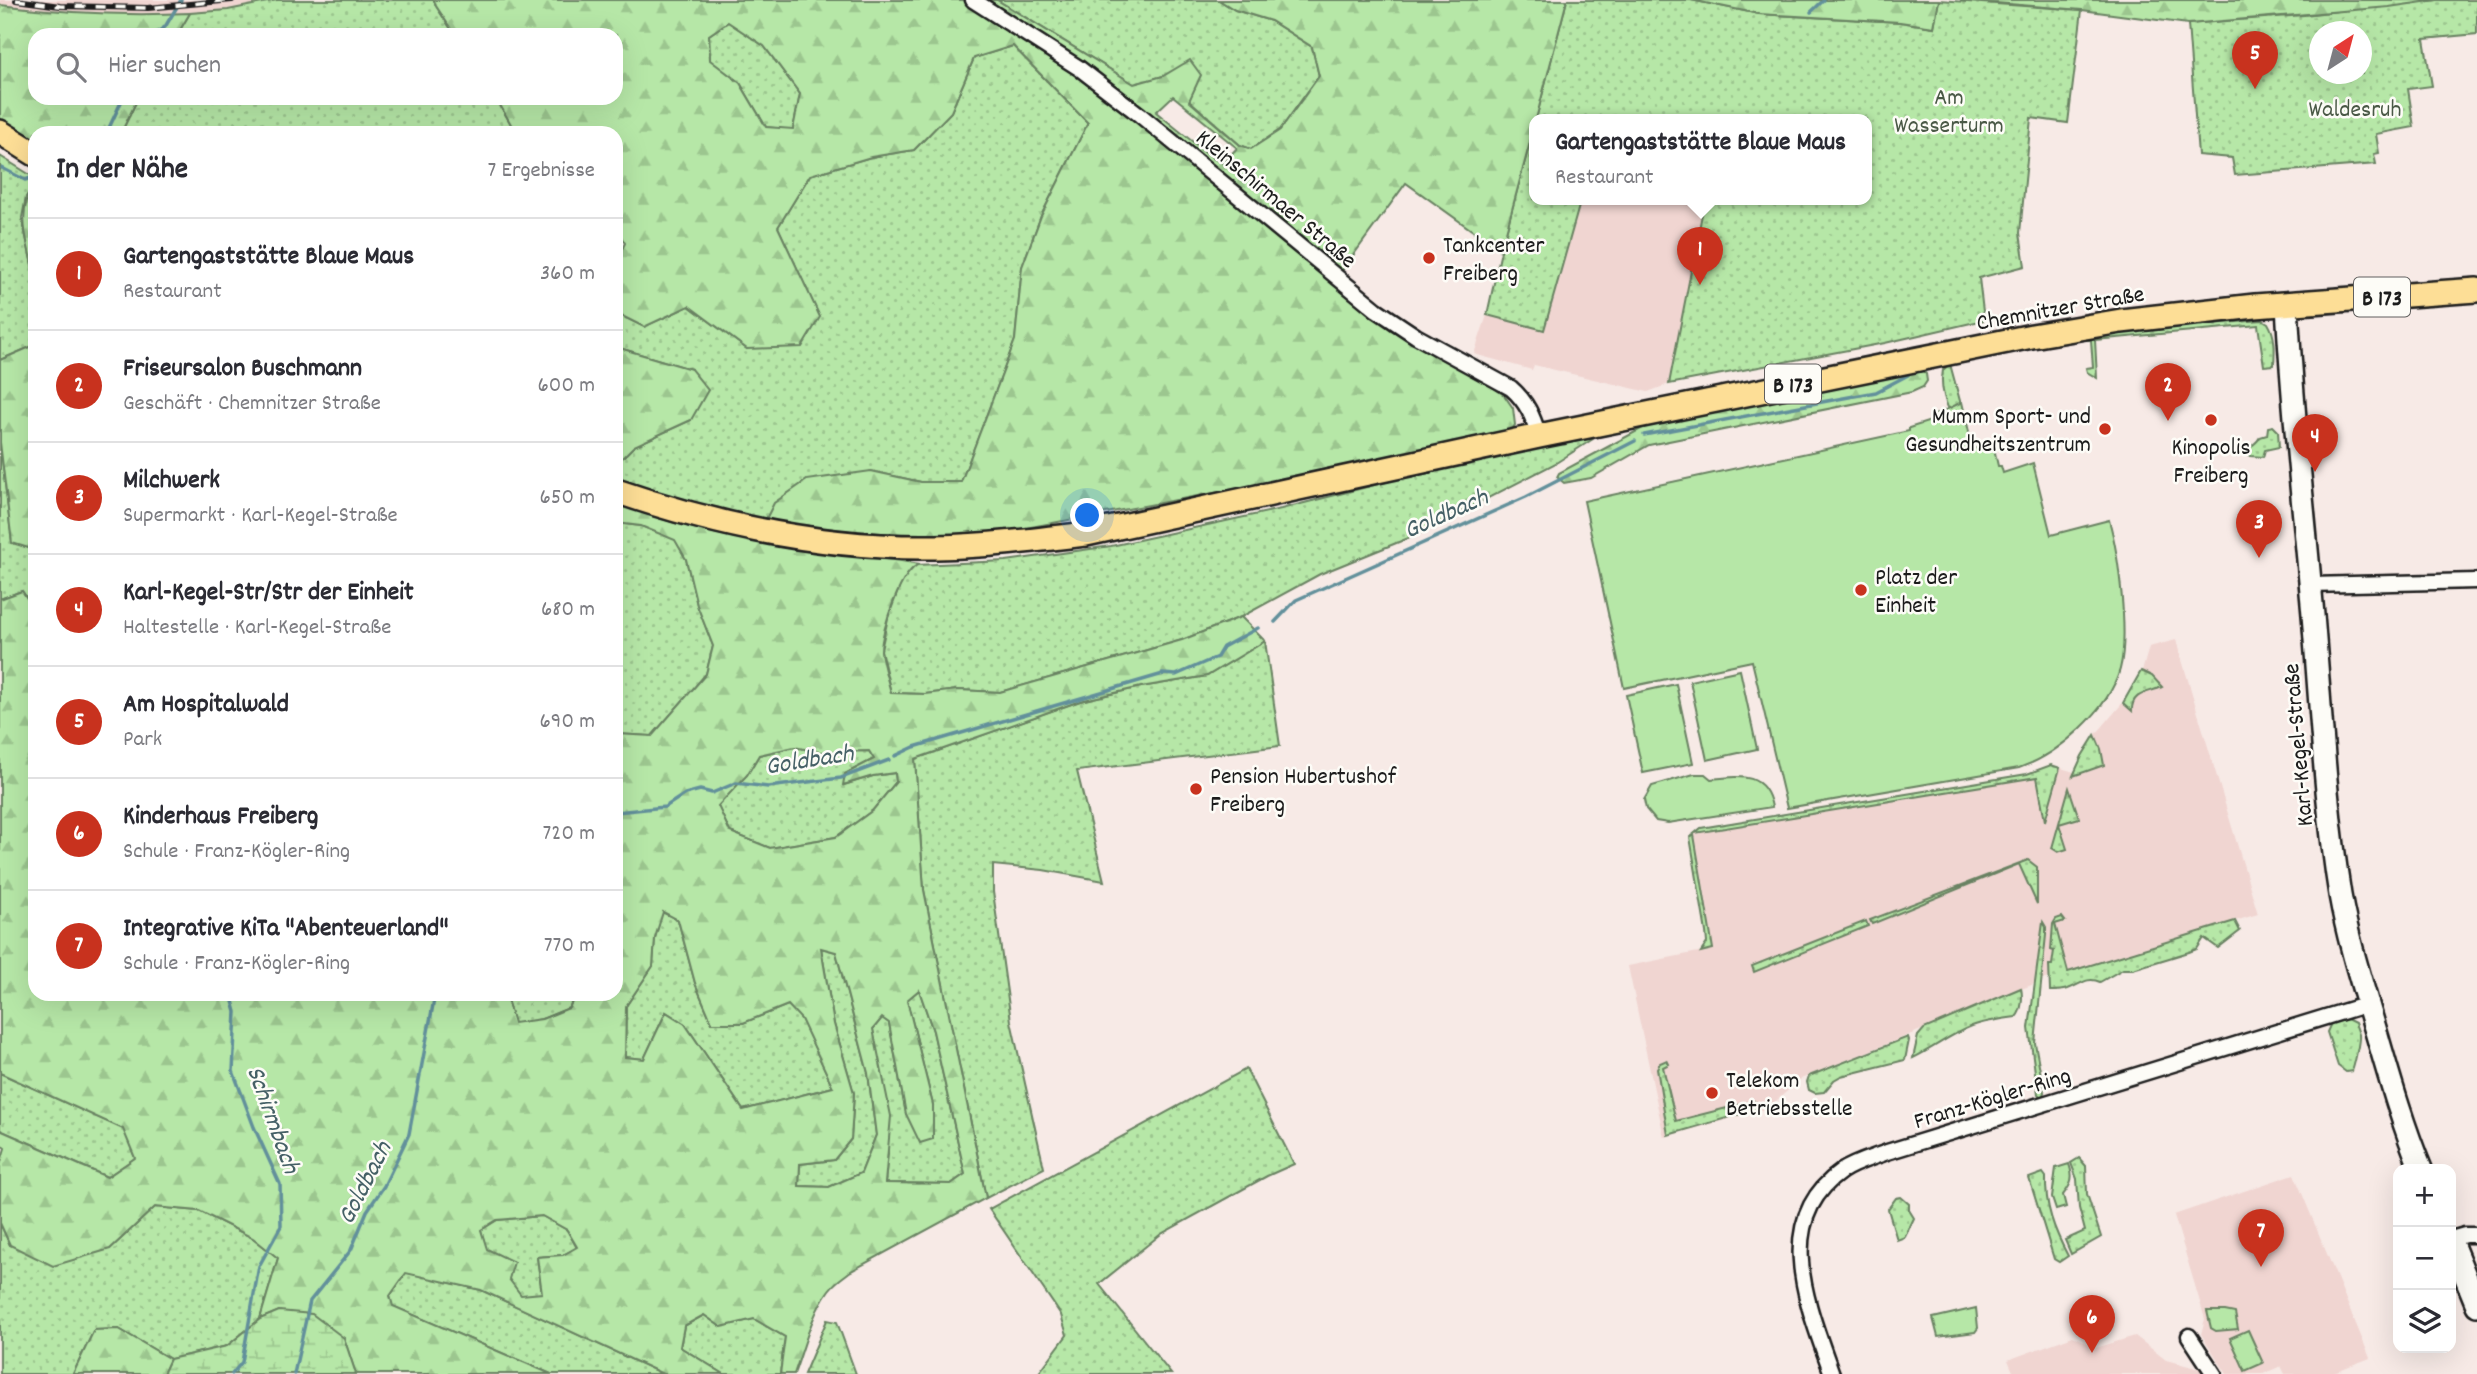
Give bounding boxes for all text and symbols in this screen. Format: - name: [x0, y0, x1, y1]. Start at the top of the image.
- north arrow: [2309, 21, 2372, 84]
- search box: [28, 28, 623, 105]
- pin: 5: [2232, 31, 2278, 89]
- icon: search: [52, 48, 90, 86]
- text: Hier suchen: [108, 48, 221, 85]
- park label: Am Wasserturm: [1894, 82, 2004, 144]
- park label: Waldesruh: [2309, 94, 2401, 128]
- popup: [1529, 114, 1872, 205]
- street label: Kleinschirmaer Straße: [1187, 123, 1363, 278]
- text: Gartengaststätte Blaue Maus: [1555, 125, 1846, 162]
- text: In der Nähe: [56, 150, 188, 193]
- text: 7 Ergebnisse: [487, 155, 595, 188]
- text: Restaurant: [1555, 162, 1654, 195]
- pin: 1: [1677, 227, 1723, 285]
- place label: Tankcenter Freiberg: [1443, 230, 1544, 292]
- text: Gartengaststätte Blaue Maus: [123, 239, 414, 276]
- marker: Tankcenter Freiberg: [1421, 250, 1437, 266]
- text: 1: [76, 258, 82, 291]
- text: 360 m: [540, 258, 595, 291]
- text: Restaurant: [123, 276, 222, 309]
- street label: Chemnitzer Straße: [1974, 278, 2147, 341]
- road number: B 173: [2354, 278, 2410, 316]
- text: Friseursalon Buschmann: [123, 351, 362, 388]
- pin: 2: [2145, 363, 2191, 421]
- road number: B 173: [1765, 364, 1821, 404]
- text: 2: [74, 370, 84, 403]
- text: 600 m: [538, 370, 595, 403]
- text: Geschäft · Chemnitzer Straße: [123, 388, 381, 421]
- place label: Mumm Sport- und Gesundheitszentrum: [1905, 401, 2091, 463]
- marker: Kinopolis Freiberg: [2203, 412, 2219, 428]
- pin: 4: [2292, 414, 2338, 472]
- marker: Mumm Sport- und Gesundheitszentrum: [2097, 421, 2113, 437]
- place label: Kinopolis Freiberg: [2171, 432, 2251, 494]
- text: Milchwerk: [123, 463, 220, 500]
- water label: Goldbach: [1398, 480, 1496, 550]
- text: 3: [74, 482, 84, 515]
- text: 650 m: [539, 482, 595, 515]
- your location: [1070, 498, 1104, 532]
- text: Supermarkt · Karl-Kegel-Straße: [123, 500, 398, 533]
- pin: 3: [2236, 500, 2282, 558]
- place label: Platz der Einheit: [1875, 562, 1957, 624]
- text: Karl-Kegel-Str/Str der Einheit: [123, 575, 414, 612]
- marker: Platz der Einheit: [1853, 582, 1869, 598]
- text: 4: [74, 594, 84, 627]
- text: 680 m: [541, 594, 595, 627]
- text: Haltestelle · Karl-Kegel-Straße: [123, 612, 391, 645]
- street label: Karl-Kegel-Straße: [2276, 662, 2324, 828]
- text: Am Hospitalwald: [123, 687, 289, 724]
- text: 5: [74, 706, 84, 739]
- text: 690 m: [540, 706, 595, 739]
- text: Park: [123, 724, 162, 757]
- water label: Goldbach: [763, 736, 857, 787]
- place label: Pension Hubertushof Freiberg: [1210, 761, 1397, 823]
- marker: Pension Hubertushof Freiberg: [1188, 781, 1204, 797]
- text: Kinderhaus Freiberg: [123, 799, 318, 836]
- text: 6: [73, 818, 85, 851]
- text: 720 m: [543, 818, 595, 851]
- text: Schule · Franz-Kögler-Ring: [123, 836, 350, 869]
- text: Integrative KiTa "Abenteuerland": [123, 911, 449, 948]
- text: 7: [75, 930, 83, 963]
- text: 770 m: [544, 930, 595, 963]
- text: Schule · Franz-Kögler-Ring: [123, 948, 350, 981]
- street label: Franz-Kögler-Ring: [1910, 1060, 2076, 1140]
- water label: Schirmbach: [235, 1061, 309, 1180]
- place label: Telekom Betriebsstelle: [1726, 1065, 1853, 1127]
- marker: Telekom Betriebsstelle: [1704, 1085, 1720, 1101]
- water label: Goldbach: [329, 1135, 403, 1232]
- map controls: [2393, 1164, 2456, 1353]
- button: +: [2393, 1164, 2456, 1227]
- pin: 7: [2238, 1209, 2284, 1267]
- button: −: [2393, 1227, 2456, 1290]
- button: layers: [2393, 1290, 2456, 1353]
- pin: 6: [2069, 1295, 2115, 1353]

